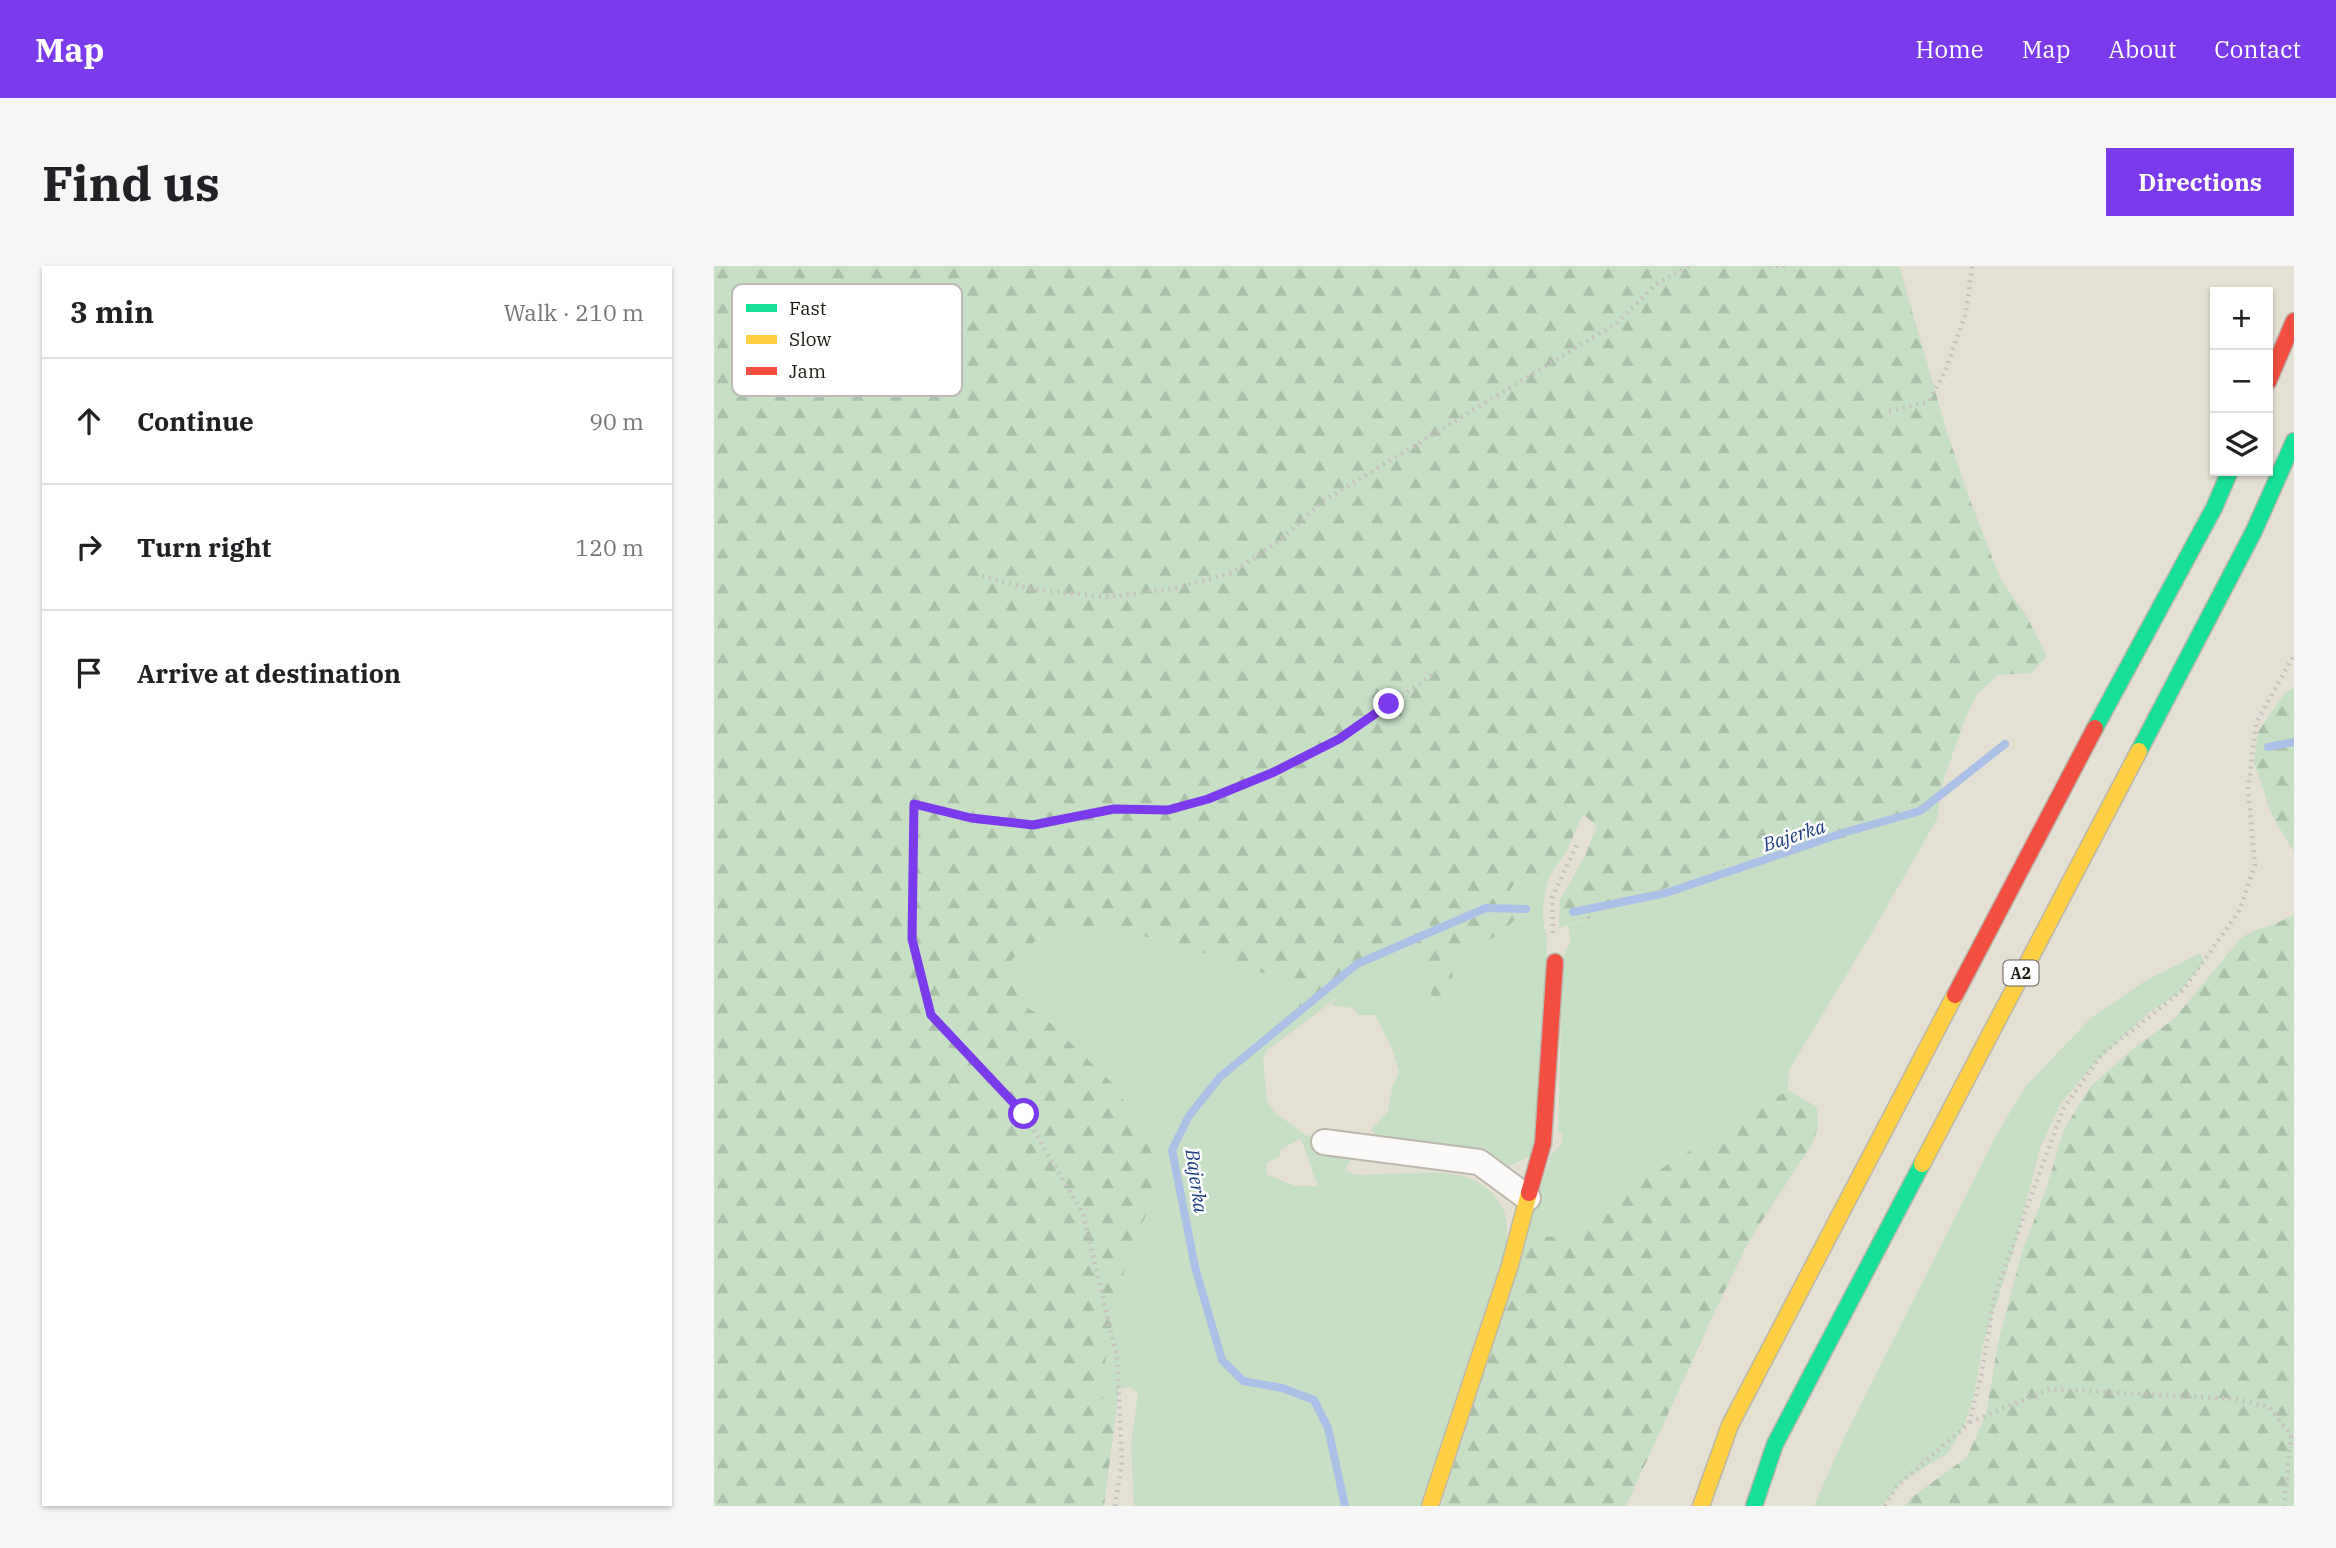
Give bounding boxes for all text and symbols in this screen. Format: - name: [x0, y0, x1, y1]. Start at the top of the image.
- text: Map: [35, 28, 104, 71]
- text: Home: [1916, 33, 1984, 65]
- text: Map: [2022, 33, 2070, 65]
- text: About: [2108, 33, 2176, 65]
- text: Contact: [2214, 33, 2301, 65]
- button: Directions: [2106, 148, 2294, 216]
- text: Find us: [42, 151, 220, 214]
- legend: [732, 284, 962, 396]
- map controls: [2210, 287, 2273, 476]
- button: +: [2210, 287, 2273, 350]
- text: 3 min: [70, 292, 154, 331]
- text: Fast: [789, 296, 827, 320]
- text: Walk · 210 m: [503, 297, 644, 327]
- text: Slow: [789, 327, 831, 351]
- button: −: [2210, 350, 2273, 413]
- text: Jam: [789, 359, 826, 383]
- icon: ahead: [70, 402, 108, 440]
- text: Continue: [137, 404, 254, 438]
- text: 90 m: [589, 406, 644, 436]
- button: layers: [2210, 413, 2273, 476]
- icon: right: [70, 528, 108, 566]
- text: Turn right: [137, 530, 271, 564]
- text: 120 m: [575, 532, 644, 562]
- icon: arrive: [70, 654, 108, 692]
- text: Arrive at destination: [137, 656, 401, 690]
- route end: [1373, 688, 1404, 719]
- water label: Bajerka: [1759, 813, 1829, 857]
- road number: A2: [2004, 960, 2038, 986]
- route start: [1008, 1098, 1039, 1129]
- water label: Bajerka: [1180, 1146, 1213, 1215]

